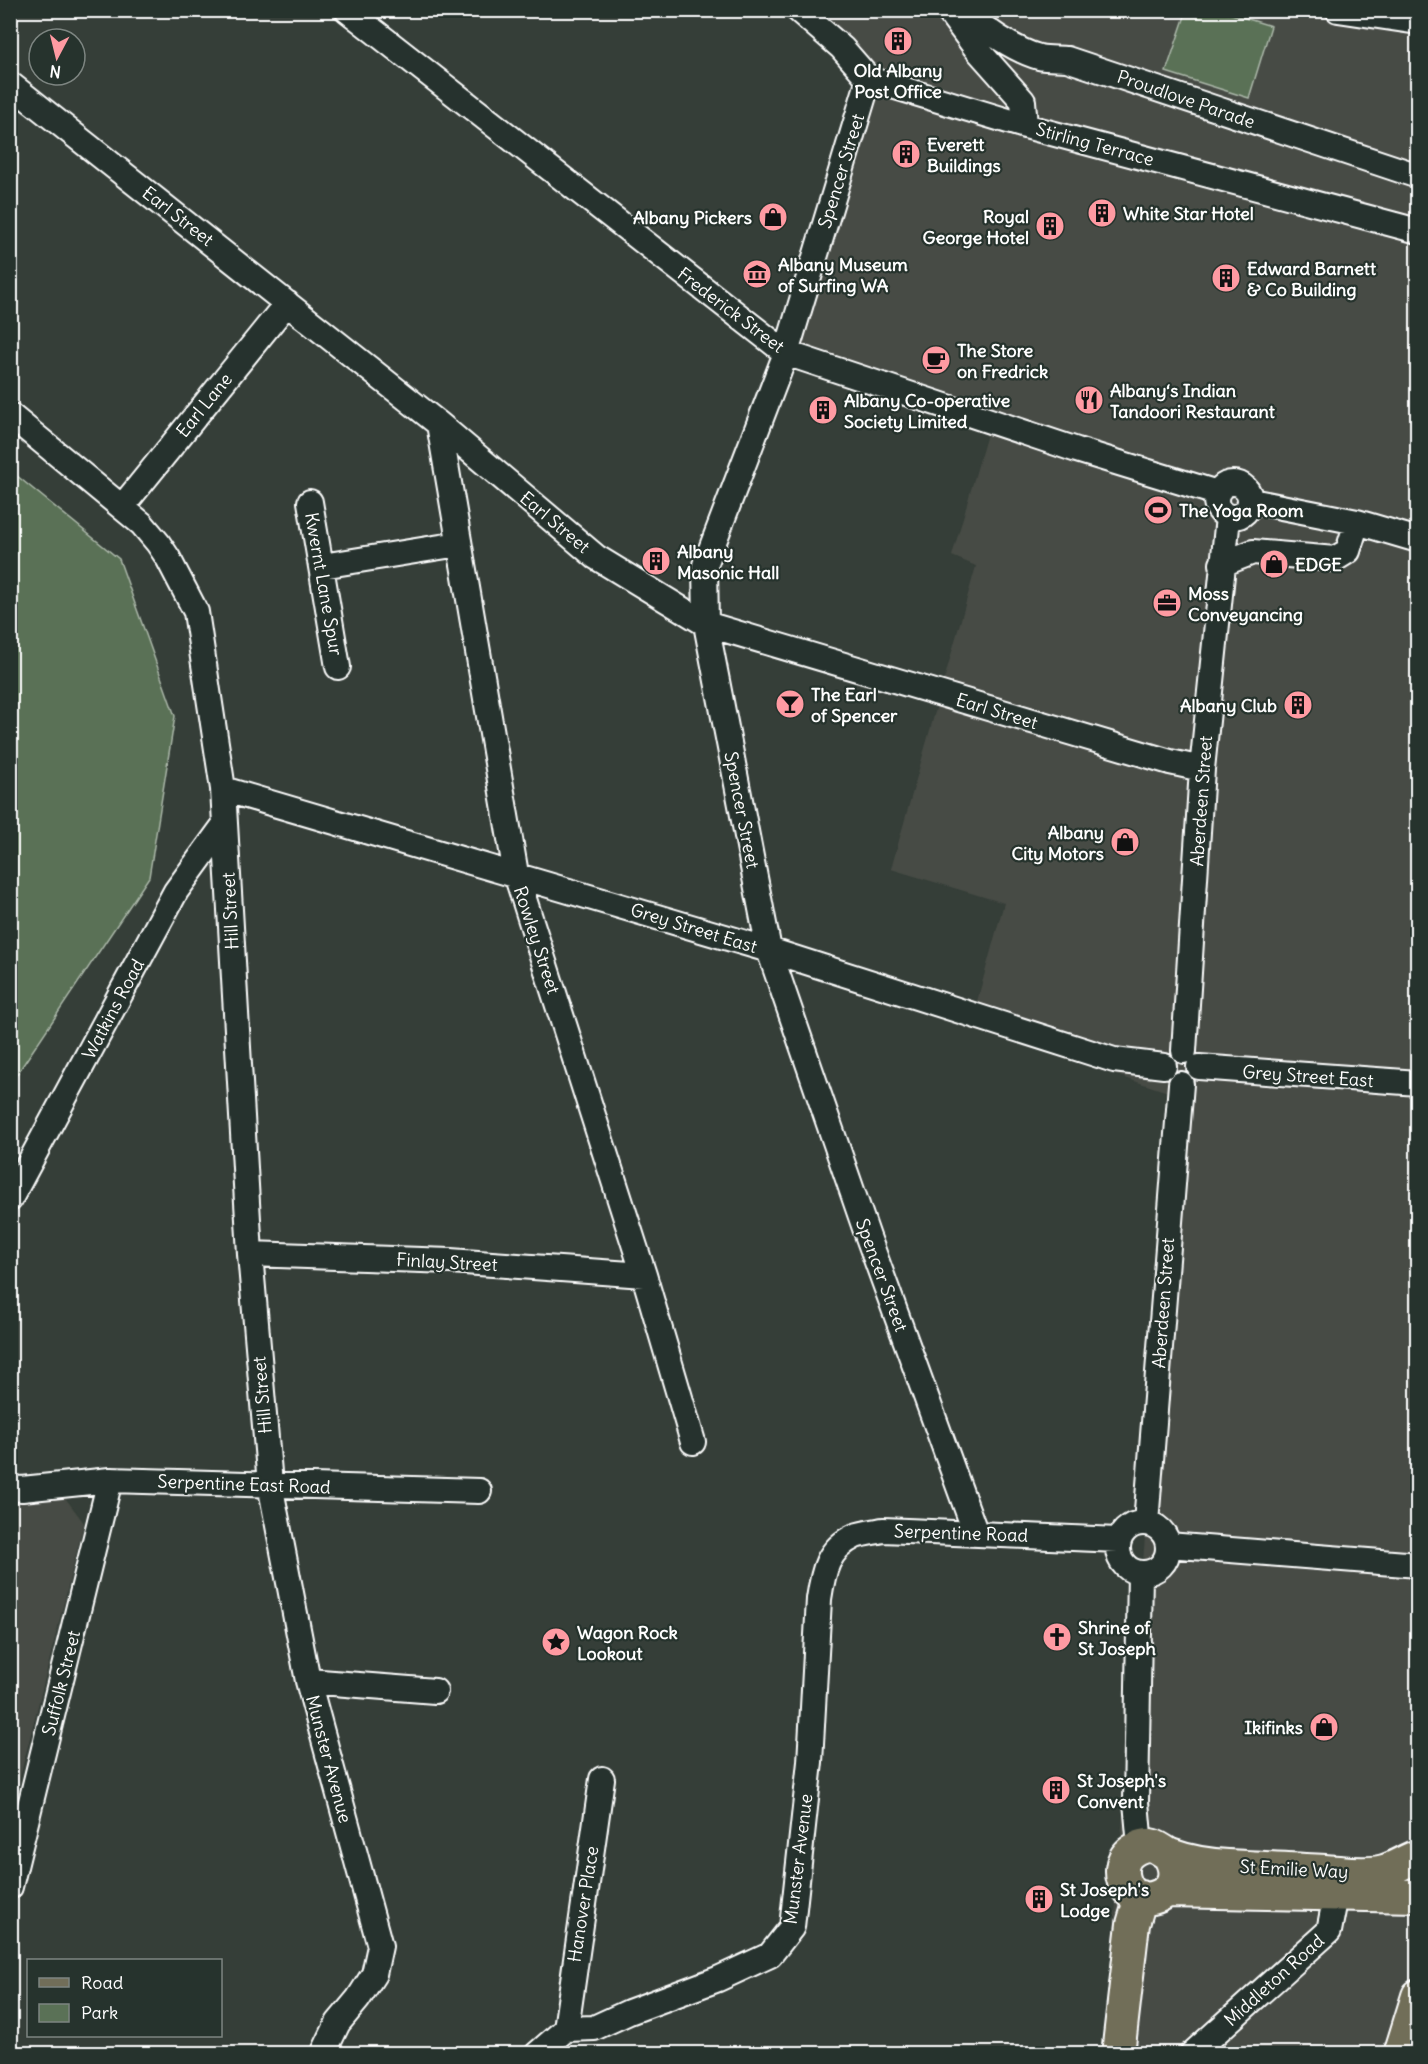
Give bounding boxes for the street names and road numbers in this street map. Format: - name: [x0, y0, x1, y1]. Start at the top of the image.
- street label: Proudlove Parade: [1114, 65, 1258, 133]
- street label: Spencer Street: [813, 111, 869, 231]
- street label: Stirling Terrace: [1034, 117, 1156, 171]
- street label: Earl Street: [138, 181, 218, 251]
- street label: Frederick Street: [673, 262, 789, 358]
- street label: Earl Lane: [171, 368, 237, 442]
- street label: Earl Street: [515, 486, 595, 558]
- street label: Kwernt Lane Spur: [300, 511, 348, 658]
- street label: Earl Street: [953, 688, 1041, 734]
- street label: Aberdeen Street: [1185, 735, 1217, 867]
- street label: Spencer Street: [719, 750, 765, 870]
- street label: Hill Street: [216, 872, 244, 950]
- street label: Rowley Street: [509, 883, 565, 997]
- street label: Grey Street East: [628, 898, 760, 958]
- street label: Watkins Road: [77, 954, 149, 1063]
- street label: Grey Street East: [1242, 1060, 1374, 1092]
- street label: Spencer Street: [851, 1215, 913, 1335]
- street label: Aberdeen Street: [1147, 1237, 1179, 1369]
- street label: Finlay Street: [396, 1248, 498, 1276]
- street label: Hill Street: [247, 1355, 277, 1435]
- street label: Serpentine East Road: [157, 1469, 331, 1499]
- street label: Serpentine Road: [894, 1519, 1029, 1547]
- street label: Suffolk Street: [37, 1628, 85, 1738]
- street label: Munster Avenue: [301, 1693, 357, 1825]
- street label: Munster Avenue: [779, 1793, 817, 1925]
- street label: Hanover Place: [562, 1844, 604, 1964]
- street label: St Emilie Way: [1239, 1855, 1349, 1883]
- street label: Middleton Road: [1219, 1929, 1329, 2031]

